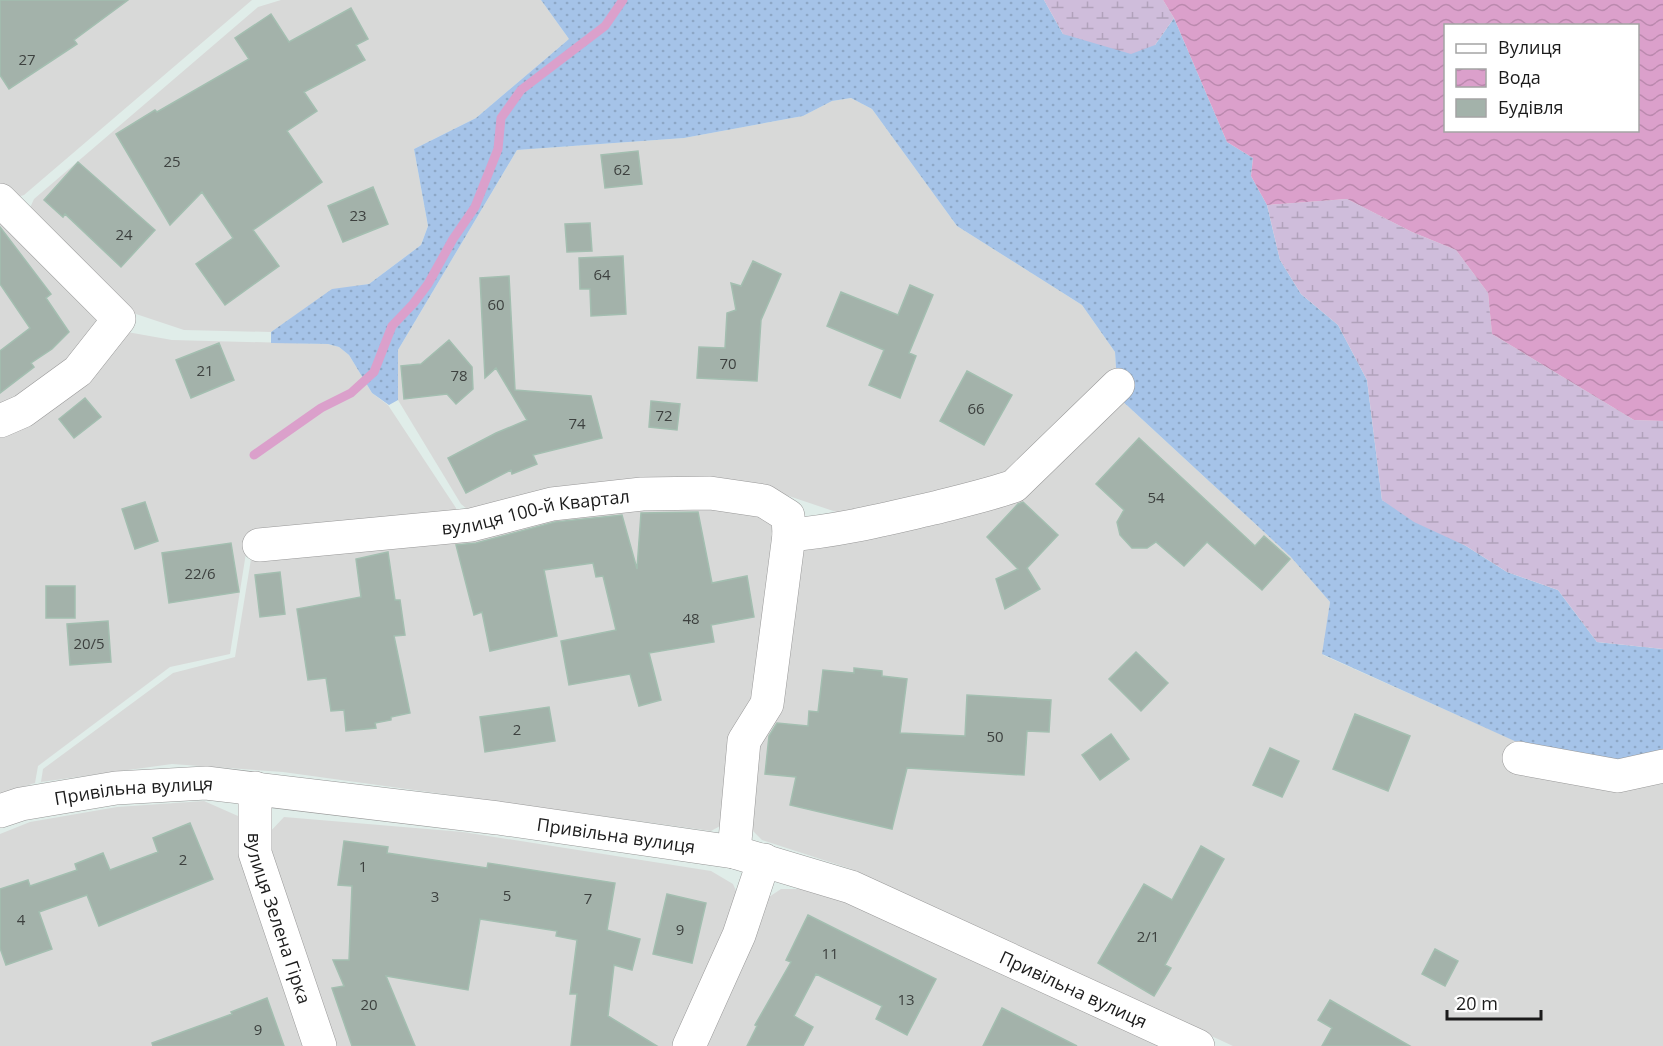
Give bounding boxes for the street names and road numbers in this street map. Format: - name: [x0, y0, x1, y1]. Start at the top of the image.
- street label: вулиця 100-й Квартал: [441, 483, 631, 540]
- street label: Привільна вулиця: [52, 771, 215, 810]
- street label: Привільна вулиця: [535, 812, 697, 858]
- street label: вулиця Зелена Гірка: [243, 833, 317, 1007]
- street label: Привільна вулиця: [996, 945, 1151, 1033]

